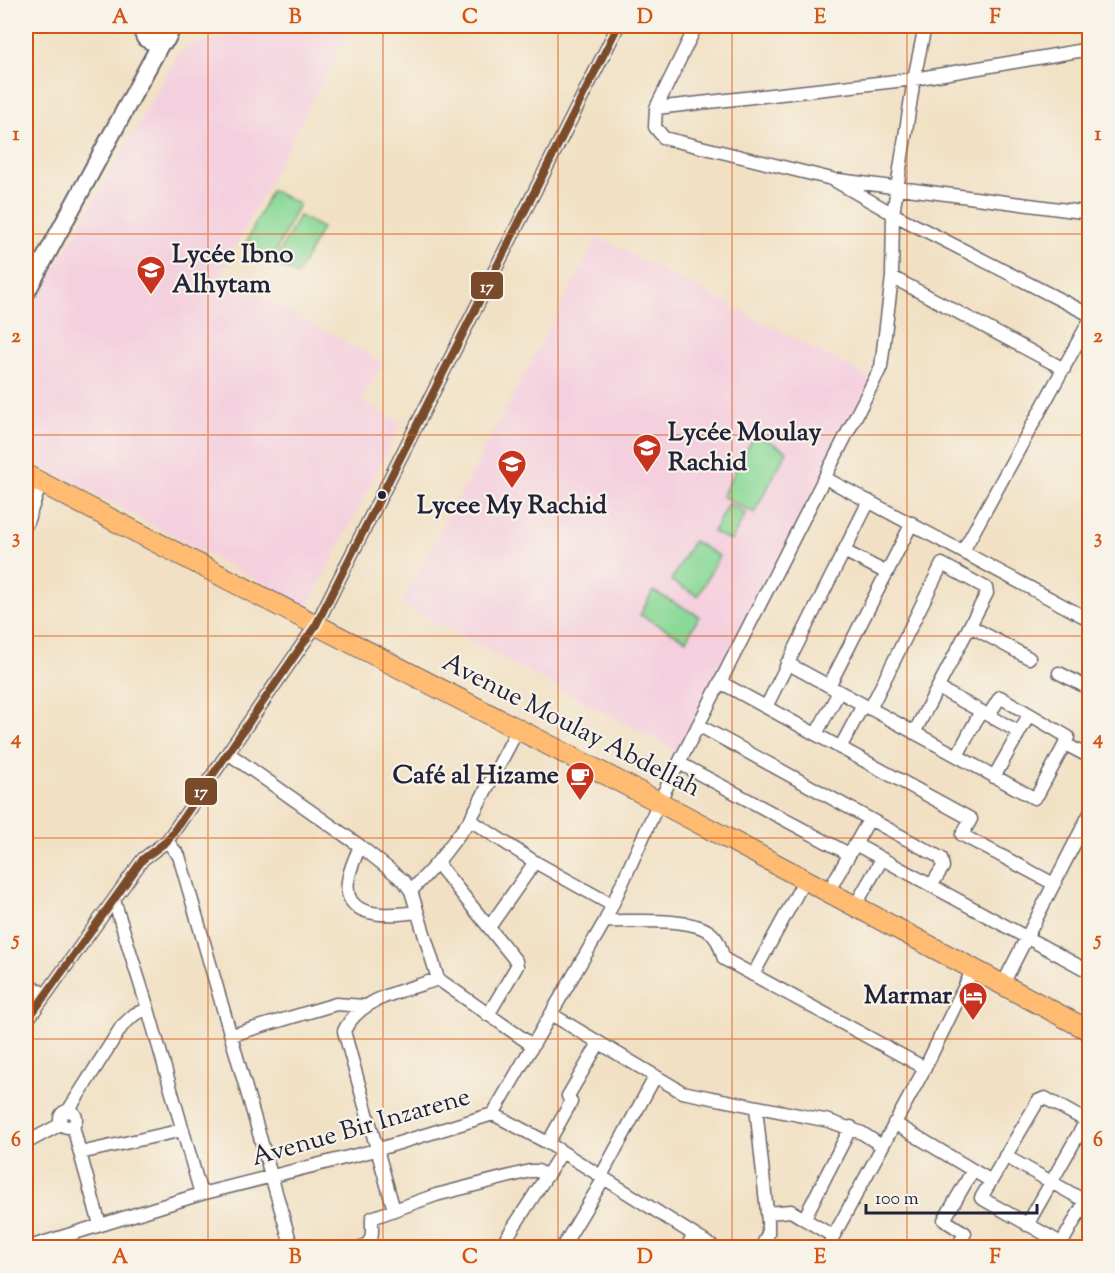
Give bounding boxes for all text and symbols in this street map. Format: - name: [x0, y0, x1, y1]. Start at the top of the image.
- text: A: [112, 4, 129, 33]
- text: B: [289, 4, 302, 33]
- text: C: [462, 4, 478, 33]
- text: D: [637, 4, 653, 33]
- text: E: [814, 4, 827, 33]
- text: F: [989, 4, 1001, 33]
- text: 1: [13, 121, 20, 150]
- text: 1: [1095, 121, 1102, 150]
- place label: Lycée Ibno Alhytam: [172, 237, 293, 304]
- school or university icon: Lycée Ibno Alhytam: [135, 254, 167, 296]
- line badge: 17: [470, 271, 504, 300]
- text: 17: [480, 277, 495, 300]
- text: 2: [11, 323, 21, 352]
- text: 2: [1093, 323, 1103, 352]
- place label: Lycée Moulay Rachid: [668, 415, 821, 482]
- school or university icon: Lycée Moulay Rachid: [631, 432, 663, 474]
- school or university icon: Lycee My Rachid: [496, 448, 528, 490]
- place label: Lycee My Rachid: [417, 488, 607, 525]
- unlabelled marker: [376, 489, 388, 501]
- text: 3: [12, 524, 20, 553]
- text: 3: [1094, 524, 1102, 553]
- street label: Avenue Moulay Abdellah: [435, 645, 707, 807]
- text: 4: [10, 725, 21, 754]
- text: 4: [1092, 725, 1103, 754]
- place label: Café al Hizame: [392, 758, 559, 795]
- cafe icon: Café al Hizame: [564, 760, 596, 802]
- line badge: 17: [184, 777, 218, 806]
- text: 17: [194, 782, 209, 805]
- text: 5: [11, 926, 20, 955]
- text: 5: [1093, 926, 1102, 955]
- place label: Marmar: [864, 978, 952, 1015]
- hotel icon: Marmar: [957, 980, 989, 1022]
- street label: Avenue Bir Inzarene: [247, 1079, 475, 1177]
- text: 6: [11, 1127, 21, 1156]
- text: 6: [1093, 1127, 1103, 1156]
- scale bar: [866, 1177, 1037, 1215]
- text: 100 m: [875, 1187, 919, 1213]
- text: A: [112, 1244, 129, 1273]
- text: B: [289, 1244, 302, 1273]
- text: C: [462, 1244, 478, 1273]
- text: D: [637, 1244, 653, 1273]
- text: E: [814, 1244, 827, 1273]
- text: F: [989, 1244, 1001, 1273]

